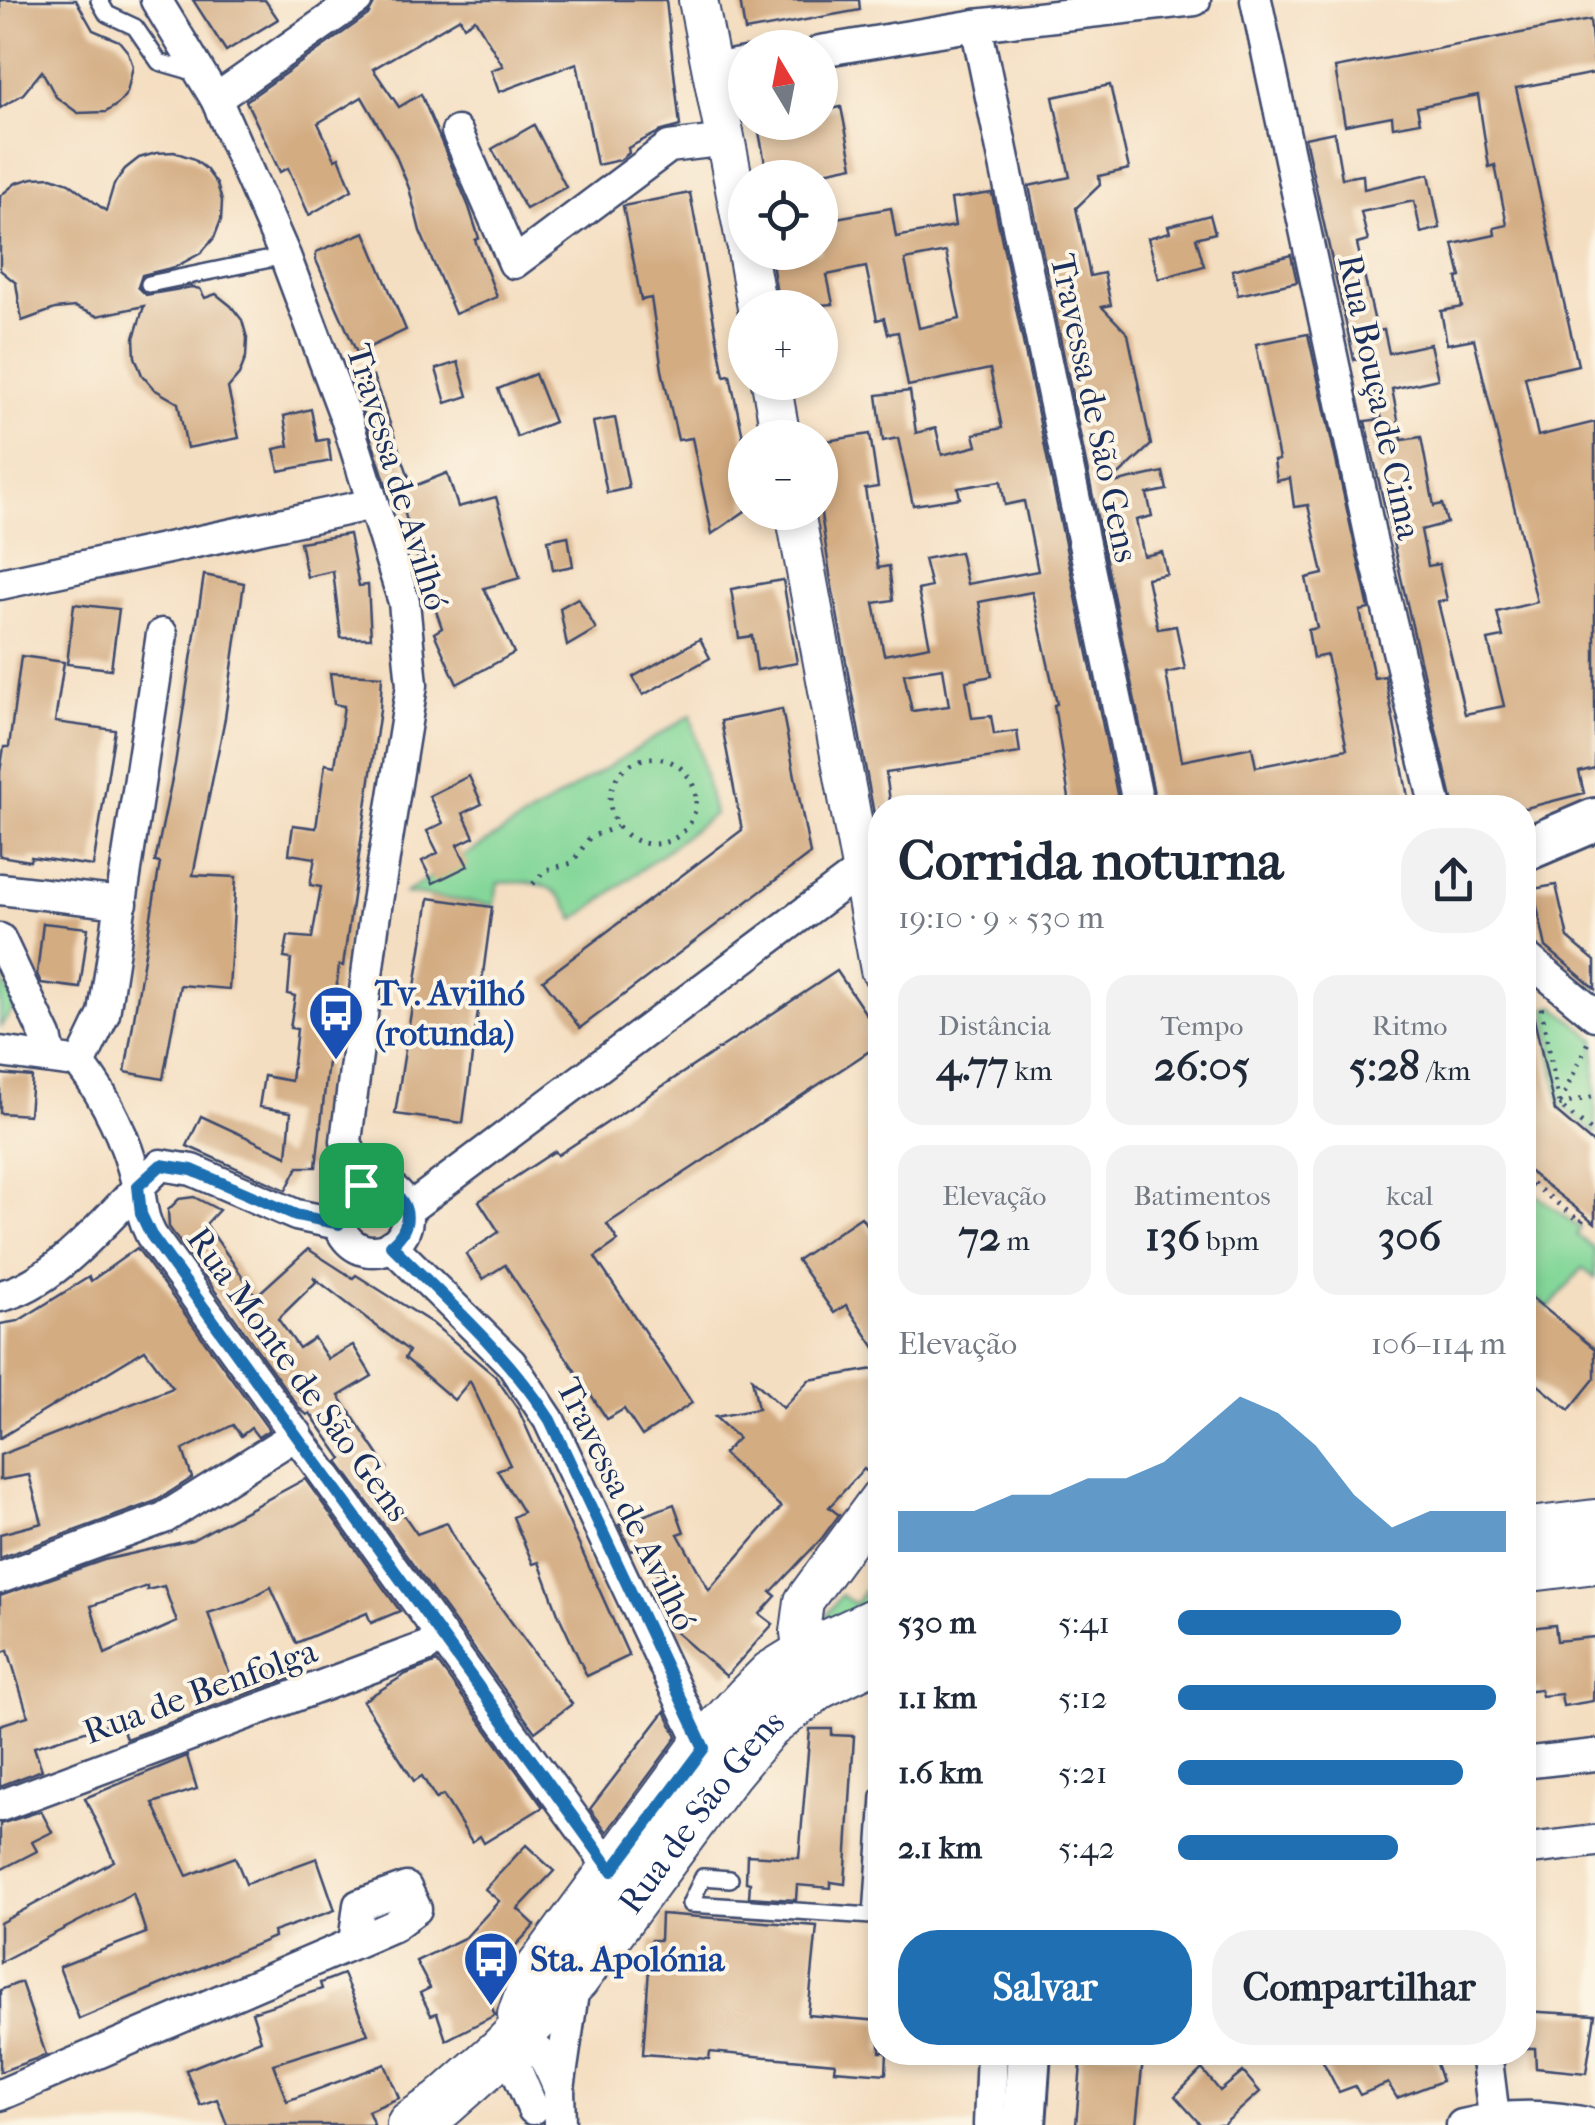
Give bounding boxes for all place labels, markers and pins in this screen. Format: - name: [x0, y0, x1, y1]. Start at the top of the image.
- place label: Tv. Avilhó (rotunda): [374, 973, 525, 1054]
- bus stop icon: Tv. Avilhó (rotunda): [306, 983, 366, 1062]
- pin: [319, 1143, 404, 1228]
- bus stop icon: Sta. Apolónia: [461, 1929, 521, 2008]
- place label: Sta. Apolónia: [530, 1939, 725, 1980]

